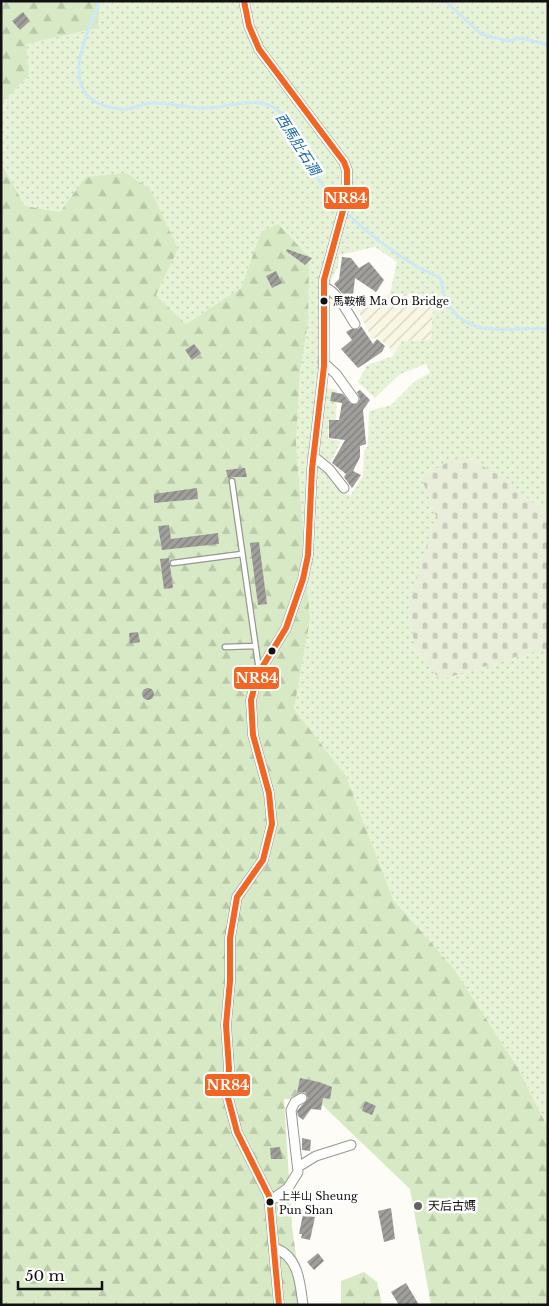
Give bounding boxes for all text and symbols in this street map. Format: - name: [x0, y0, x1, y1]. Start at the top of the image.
- water label: 西馬肚石澗: [272, 110, 325, 180]
- line badge: NR84: [323, 186, 370, 210]
- text: NR84: [325, 189, 367, 207]
- place label: 馬鞍橋 Ma On Bridge: [333, 294, 449, 308]
- marker: 馬鞍橋 Ma On Bridge: [319, 296, 329, 306]
- unlabelled marker: [267, 646, 277, 656]
- line badge: NR84: [233, 666, 280, 690]
- text: NR84: [236, 669, 278, 687]
- line badge: NR84: [204, 1073, 251, 1097]
- text: NR84: [207, 1076, 249, 1094]
- place label: 上半山 Sheung Pun Shan: [279, 1189, 358, 1217]
- marker: 上半山 Sheung Pun Shan: [265, 1197, 275, 1207]
- place label: 天后古媽: [428, 1198, 476, 1213]
- marker: 天后古媽: [412, 1200, 424, 1212]
- scale bar: [18, 1258, 101, 1290]
- text: 50 m: [25, 1266, 65, 1285]

